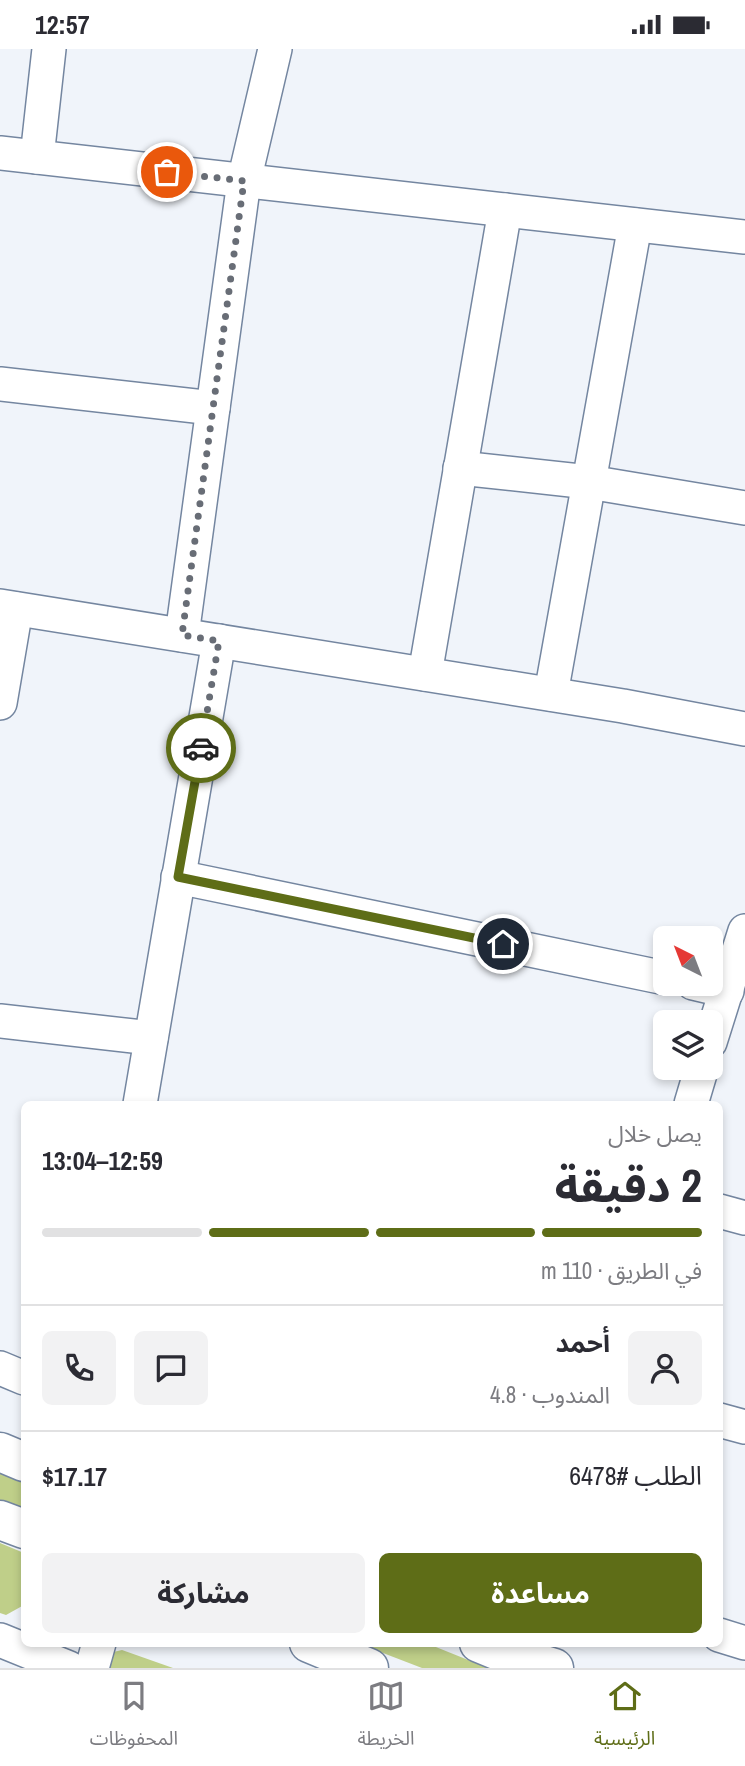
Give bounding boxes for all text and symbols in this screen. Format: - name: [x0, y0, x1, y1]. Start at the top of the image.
- text: 12:57: [35, 7, 90, 42]
- pin: [137, 142, 197, 202]
- icon: bag: [148, 153, 186, 191]
- courier: [166, 713, 236, 783]
- icon: car: [182, 729, 220, 767]
- pin: [473, 914, 533, 974]
- icon: home: [484, 925, 522, 963]
- north arrow: [653, 926, 723, 996]
- map controls: [653, 926, 723, 1080]
- button: layers: [653, 1010, 723, 1080]
- text: يصل خلال: [608, 1118, 702, 1149]
- text: 12:59–13:04: [42, 1143, 163, 1178]
- text: 2 دقيقة: [555, 1154, 702, 1216]
- text: في الطريق · 110 m: [541, 1255, 702, 1286]
- text: أحمد: [556, 1325, 610, 1360]
- button: phone: [42, 1331, 116, 1405]
- button: chat: [134, 1331, 208, 1405]
- button: person: [628, 1331, 702, 1405]
- text: المندوب · 4.8: [490, 1379, 610, 1410]
- text: الطلب #6478: [569, 1458, 702, 1493]
- text: $17.17: [42, 1459, 107, 1494]
- button: مشاركة: [42, 1553, 365, 1633]
- button: مساعدة: [379, 1553, 702, 1633]
- tab: المحفوظات: [90, 1677, 178, 1759]
- tab: الخريطة: [358, 1677, 415, 1759]
- tab: الرئيسية: [594, 1677, 655, 1759]

